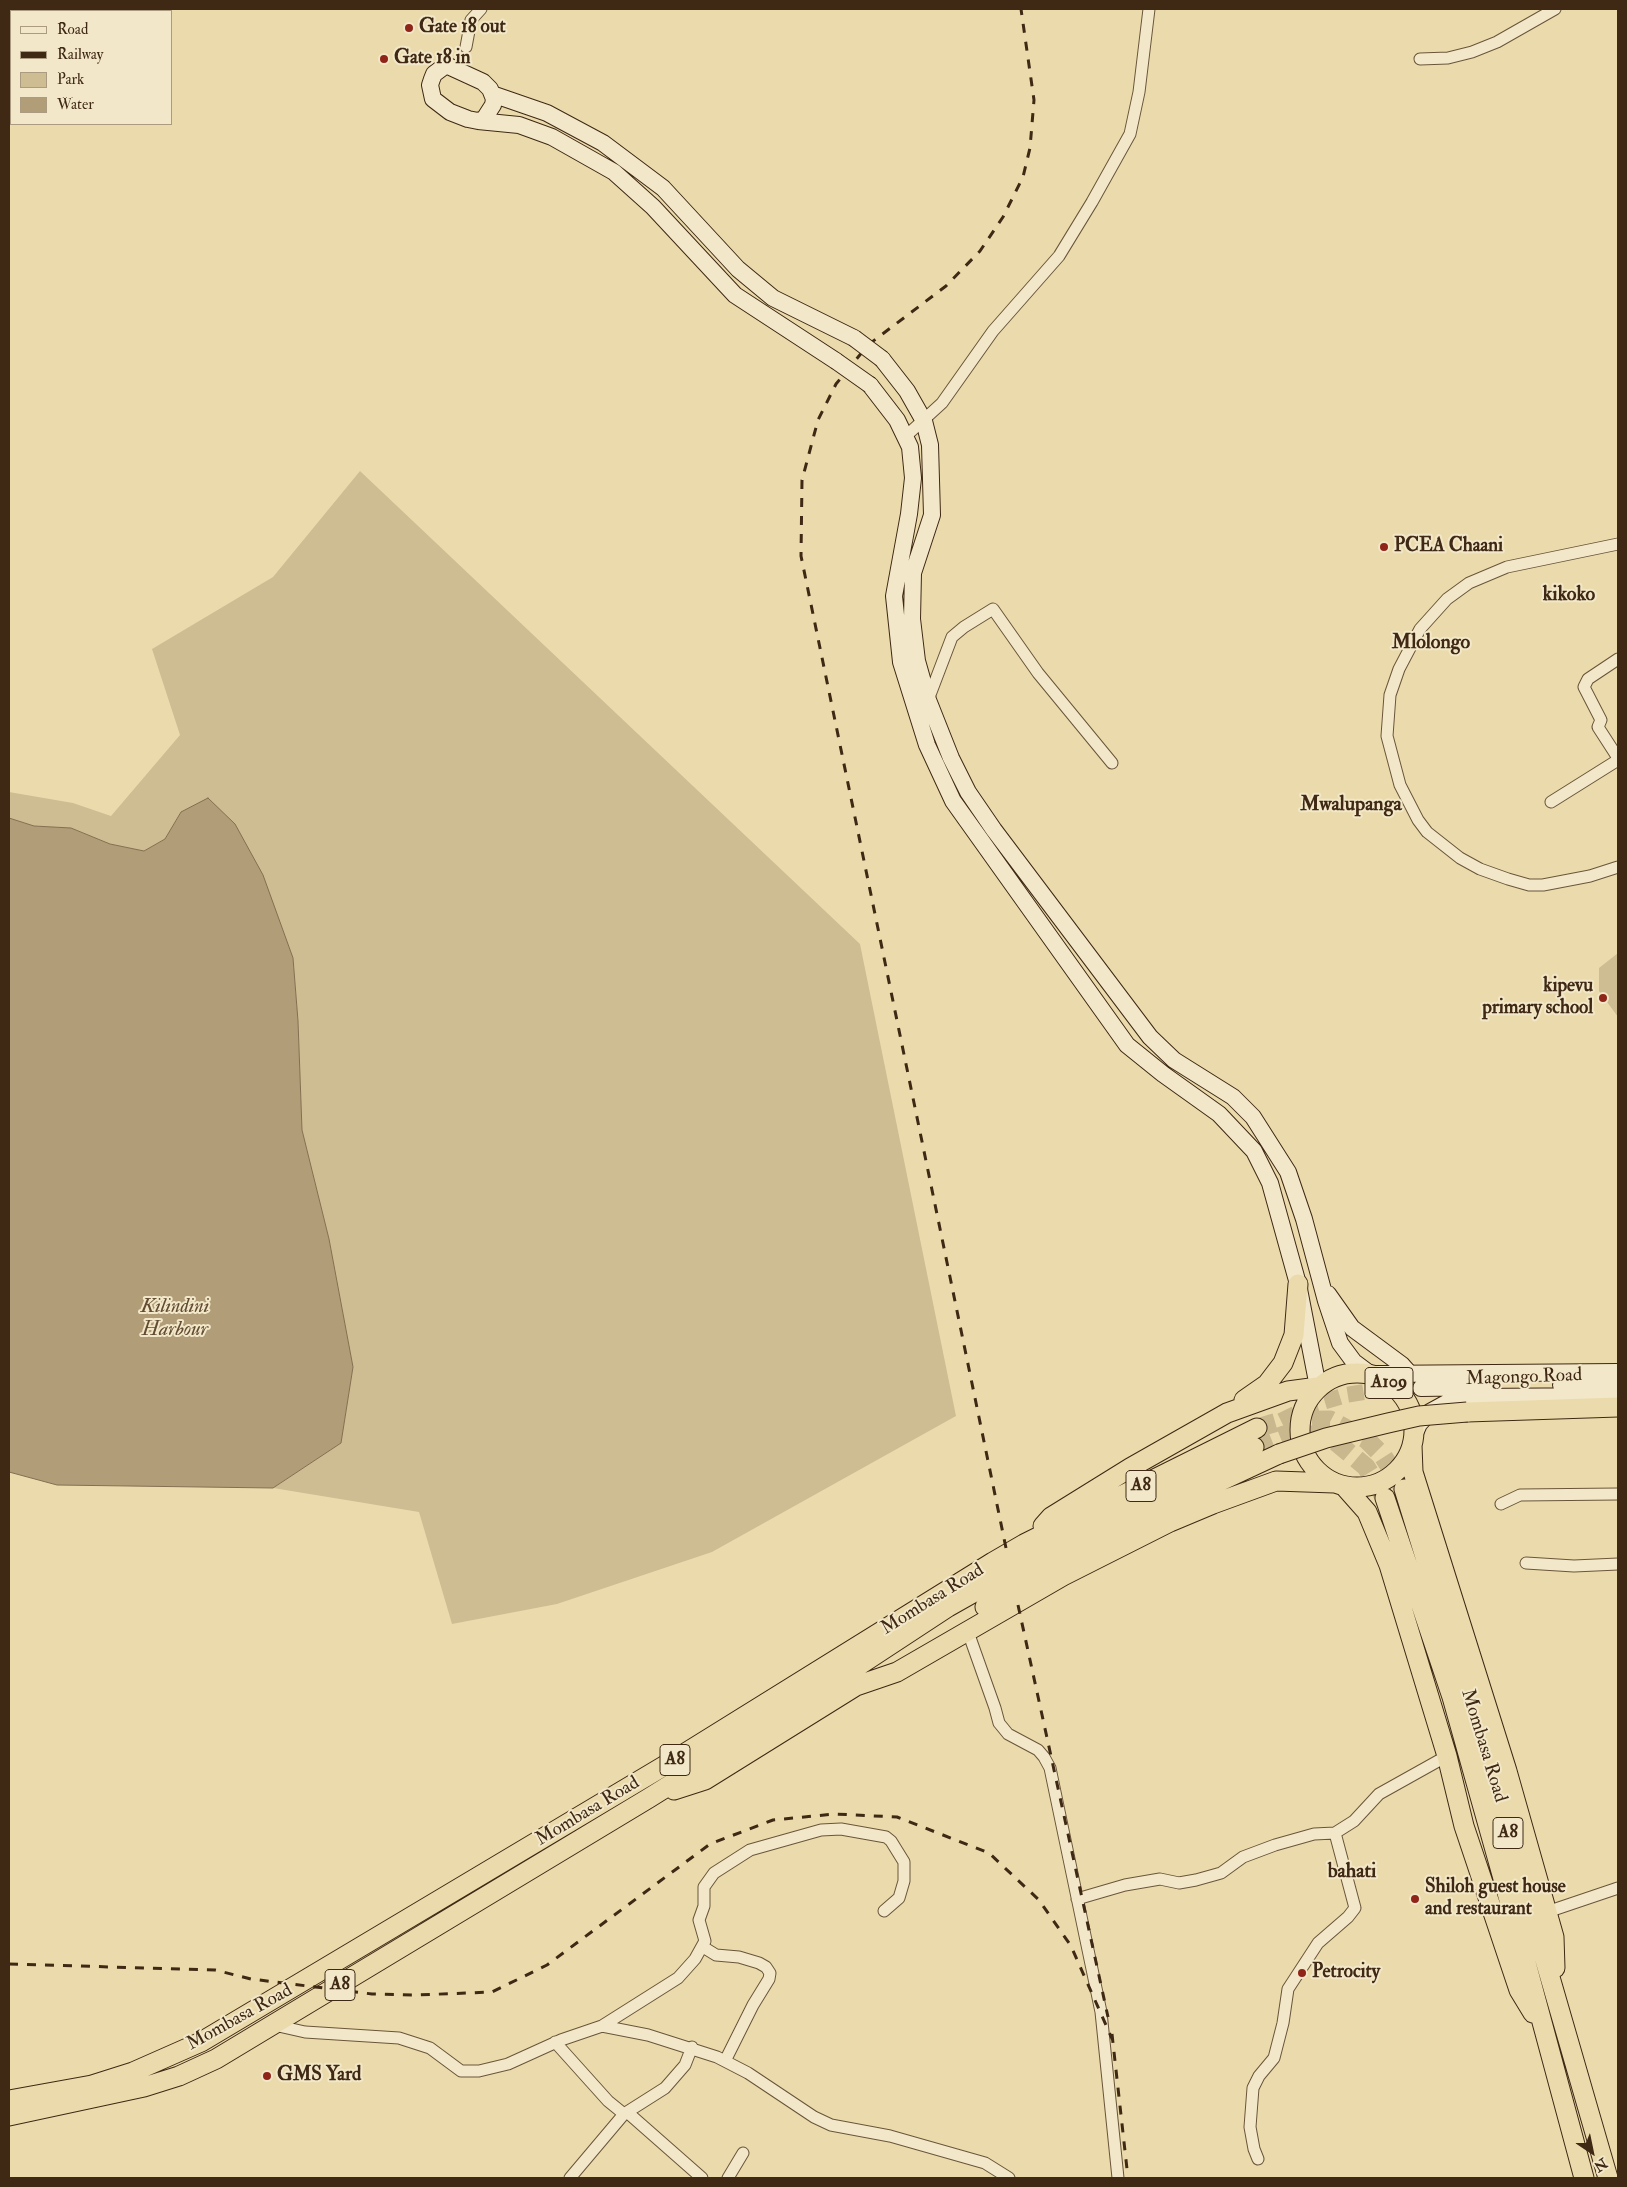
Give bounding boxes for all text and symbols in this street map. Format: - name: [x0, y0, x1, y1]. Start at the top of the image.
- legend: [10, 10, 172, 125]
- place label: Gate 18 out: [419, 17, 506, 39]
- text: Road: [57, 20, 88, 39]
- marker: Gate 18 out: [403, 22, 415, 34]
- text: Railway: [57, 45, 103, 64]
- place label: Gate 18 in: [394, 48, 470, 70]
- marker: Gate 18 in: [378, 53, 390, 65]
- text: Park: [57, 70, 84, 89]
- text: Water: [57, 95, 94, 114]
- place label: PCEA Chaani: [1394, 536, 1503, 558]
- marker: PCEA Chaani: [1378, 541, 1390, 553]
- district label: kikoko: [1543, 584, 1595, 608]
- district label: Mlolongo: [1392, 632, 1470, 656]
- district label: Mwalupanga: [1300, 794, 1402, 818]
- place label: kipevu primary school: [1482, 976, 1593, 1020]
- marker: kipevu primary school: [1597, 992, 1609, 1004]
- water label: Kilindini Harbour: [141, 1296, 209, 1343]
- street label: Magongo Road: [1465, 1365, 1583, 1391]
- road number: A109: [1365, 1368, 1413, 1399]
- road number: A8: [1126, 1470, 1156, 1502]
- street label: Mombasa Road: [877, 1559, 989, 1641]
- street label: Mombasa Road: [1455, 1687, 1511, 1805]
- road number: A8: [660, 1744, 690, 1776]
- street label: Mombasa Road: [532, 1772, 644, 1852]
- road number: A8: [1493, 1818, 1523, 1849]
- district label: bahati: [1328, 1861, 1376, 1885]
- place label: Shiloh guest house and restaurant: [1425, 1877, 1566, 1921]
- marker: Shiloh guest house and restaurant: [1409, 1893, 1421, 1905]
- place label: Petrocity: [1312, 1962, 1380, 1984]
- marker: Petrocity: [1296, 1967, 1308, 1979]
- road number: A8: [325, 1970, 355, 2000]
- street label: Mombasa Road: [183, 1980, 297, 2056]
- place label: GMS Yard: [277, 2065, 361, 2087]
- marker: GMS Yard: [261, 2070, 273, 2082]
- north arrow: [1567, 2127, 1617, 2177]
- text: N: [1591, 2154, 1611, 2175]

